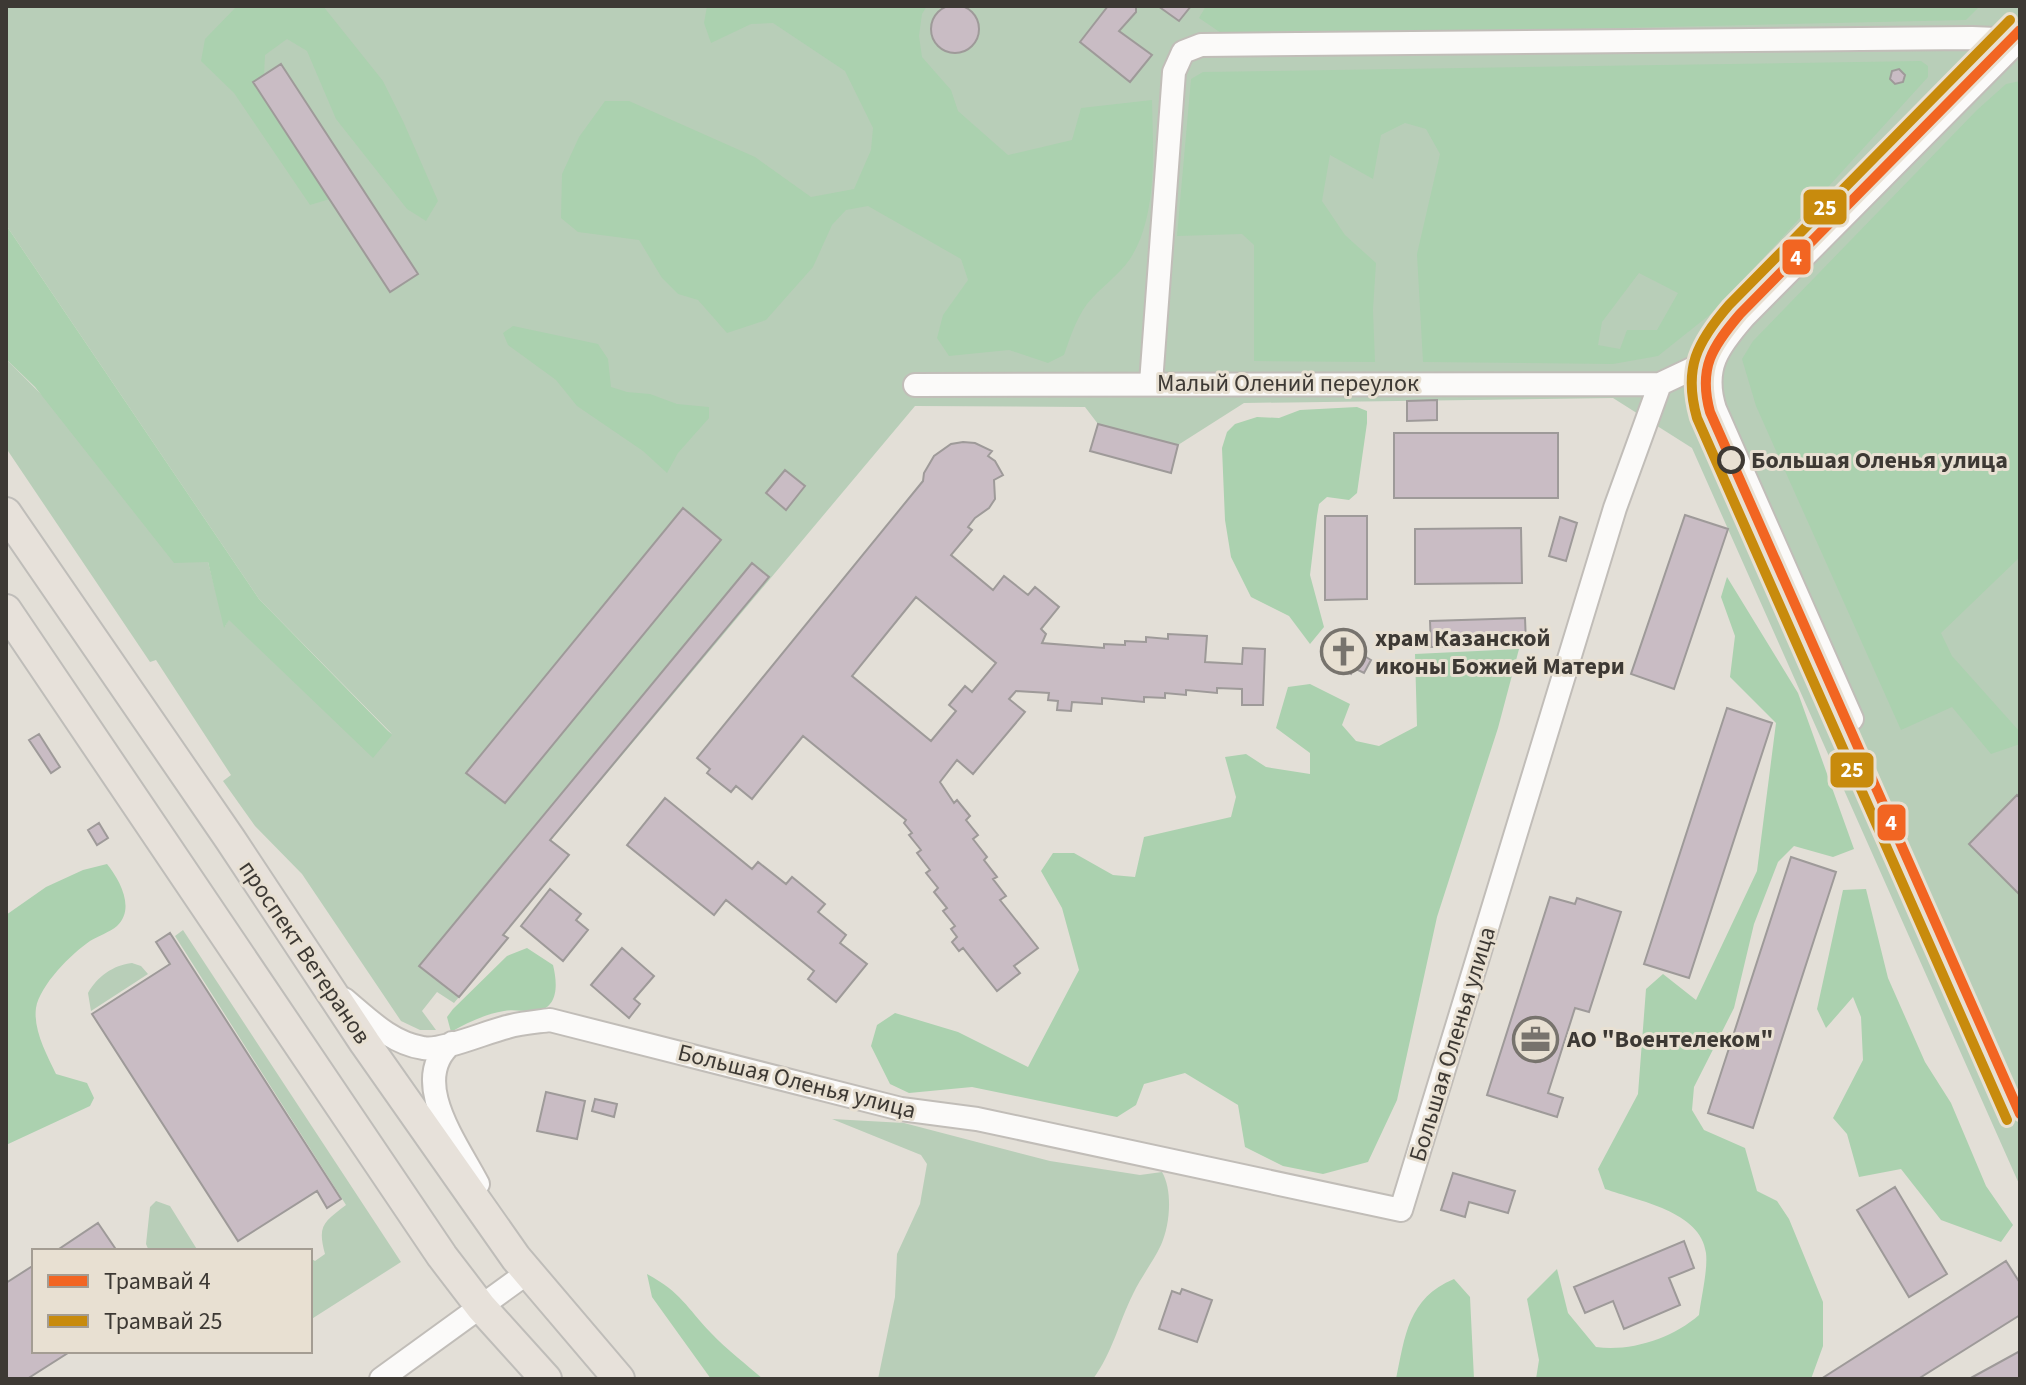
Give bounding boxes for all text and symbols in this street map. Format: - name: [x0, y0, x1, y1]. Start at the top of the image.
- line badge: 25: [1802, 188, 1848, 226]
- text: 25: [1813, 192, 1837, 224]
- line badge: 4: [1781, 238, 1812, 276]
- text: 4: [1790, 242, 1802, 274]
- street label: Малый Олений переулок: [1157, 366, 1419, 401]
- place label: Большая Оленья улица: [1751, 443, 2008, 478]
- marker: Большая Оленья улица: [1718, 447, 1744, 473]
- place label: храм Казанской иконы Божией Матери: [1375, 621, 1625, 684]
- church icon: храм Казанской иконы Божией Матери: [1320, 628, 1368, 676]
- line badge: 25: [1829, 751, 1875, 789]
- text: 25: [1840, 754, 1864, 786]
- line badge: 4: [1876, 803, 1907, 842]
- text: 4: [1885, 807, 1897, 839]
- street label: проспект Ветеранов: [230, 853, 379, 1051]
- street label: Большая Оленья улица: [1400, 922, 1505, 1166]
- office icon: АО "Воентелеком": [1512, 1015, 1560, 1063]
- place label: АО "Воентелеком": [1566, 1022, 1773, 1057]
- street label: Большая Оленья улица: [674, 1035, 920, 1128]
- legend: [32, 1249, 312, 1353]
- text: Трамвай 4: [104, 1264, 211, 1299]
- text: Трамвай 25: [104, 1304, 223, 1339]

